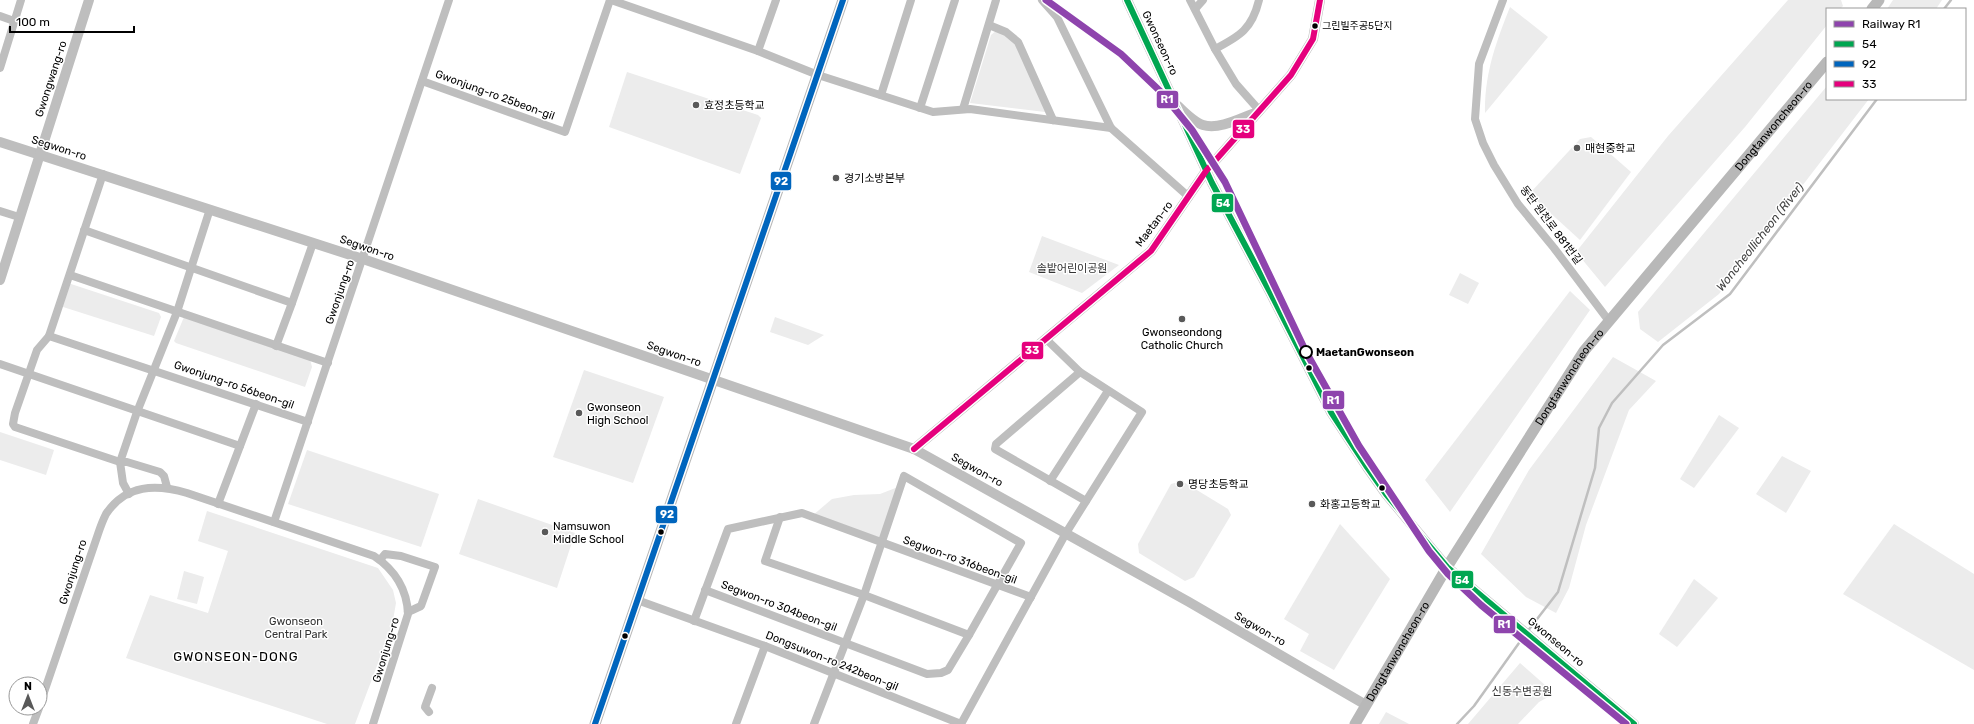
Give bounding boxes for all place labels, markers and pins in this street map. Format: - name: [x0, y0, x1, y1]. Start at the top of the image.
- place label: 그린빌주공5단지: [1322, 20, 1392, 32]
- marker: 그린빌주공5단지: [1310, 21, 1320, 31]
- place label: 효정초등학교: [704, 99, 765, 112]
- marker: 효정초등학교: [691, 100, 701, 110]
- place label: 매현중학교: [1585, 142, 1636, 155]
- marker: 매현중학교: [1572, 143, 1582, 153]
- place label: 경기소방본부: [844, 172, 905, 185]
- marker: 경기소방본부: [831, 173, 841, 183]
- marker: Gwonseondong Catholic Church: [1177, 314, 1187, 324]
- place label: Gwonseondong Catholic Church: [1141, 326, 1223, 352]
- marker: MaetanGwonseon: [1299, 345, 1313, 359]
- place label: MaetanGwonseon: [1316, 346, 1414, 359]
- unlabelled marker: [1304, 363, 1314, 373]
- place label: Gwonseon High School: [587, 401, 648, 427]
- marker: Gwonseon High School: [574, 408, 584, 418]
- place label: 명당초등학교: [1188, 478, 1249, 491]
- marker: 명당초등학교: [1175, 479, 1185, 489]
- unlabelled marker: [1377, 483, 1387, 493]
- place label: 화홍고등학교: [1320, 498, 1381, 511]
- marker: 화홍고등학교: [1307, 499, 1317, 509]
- place label: Namsuwon Middle School: [553, 520, 624, 546]
- marker: Namsuwon Middle School: [540, 527, 550, 537]
- unlabelled marker: [656, 527, 666, 537]
- unlabelled marker: [620, 631, 630, 641]

